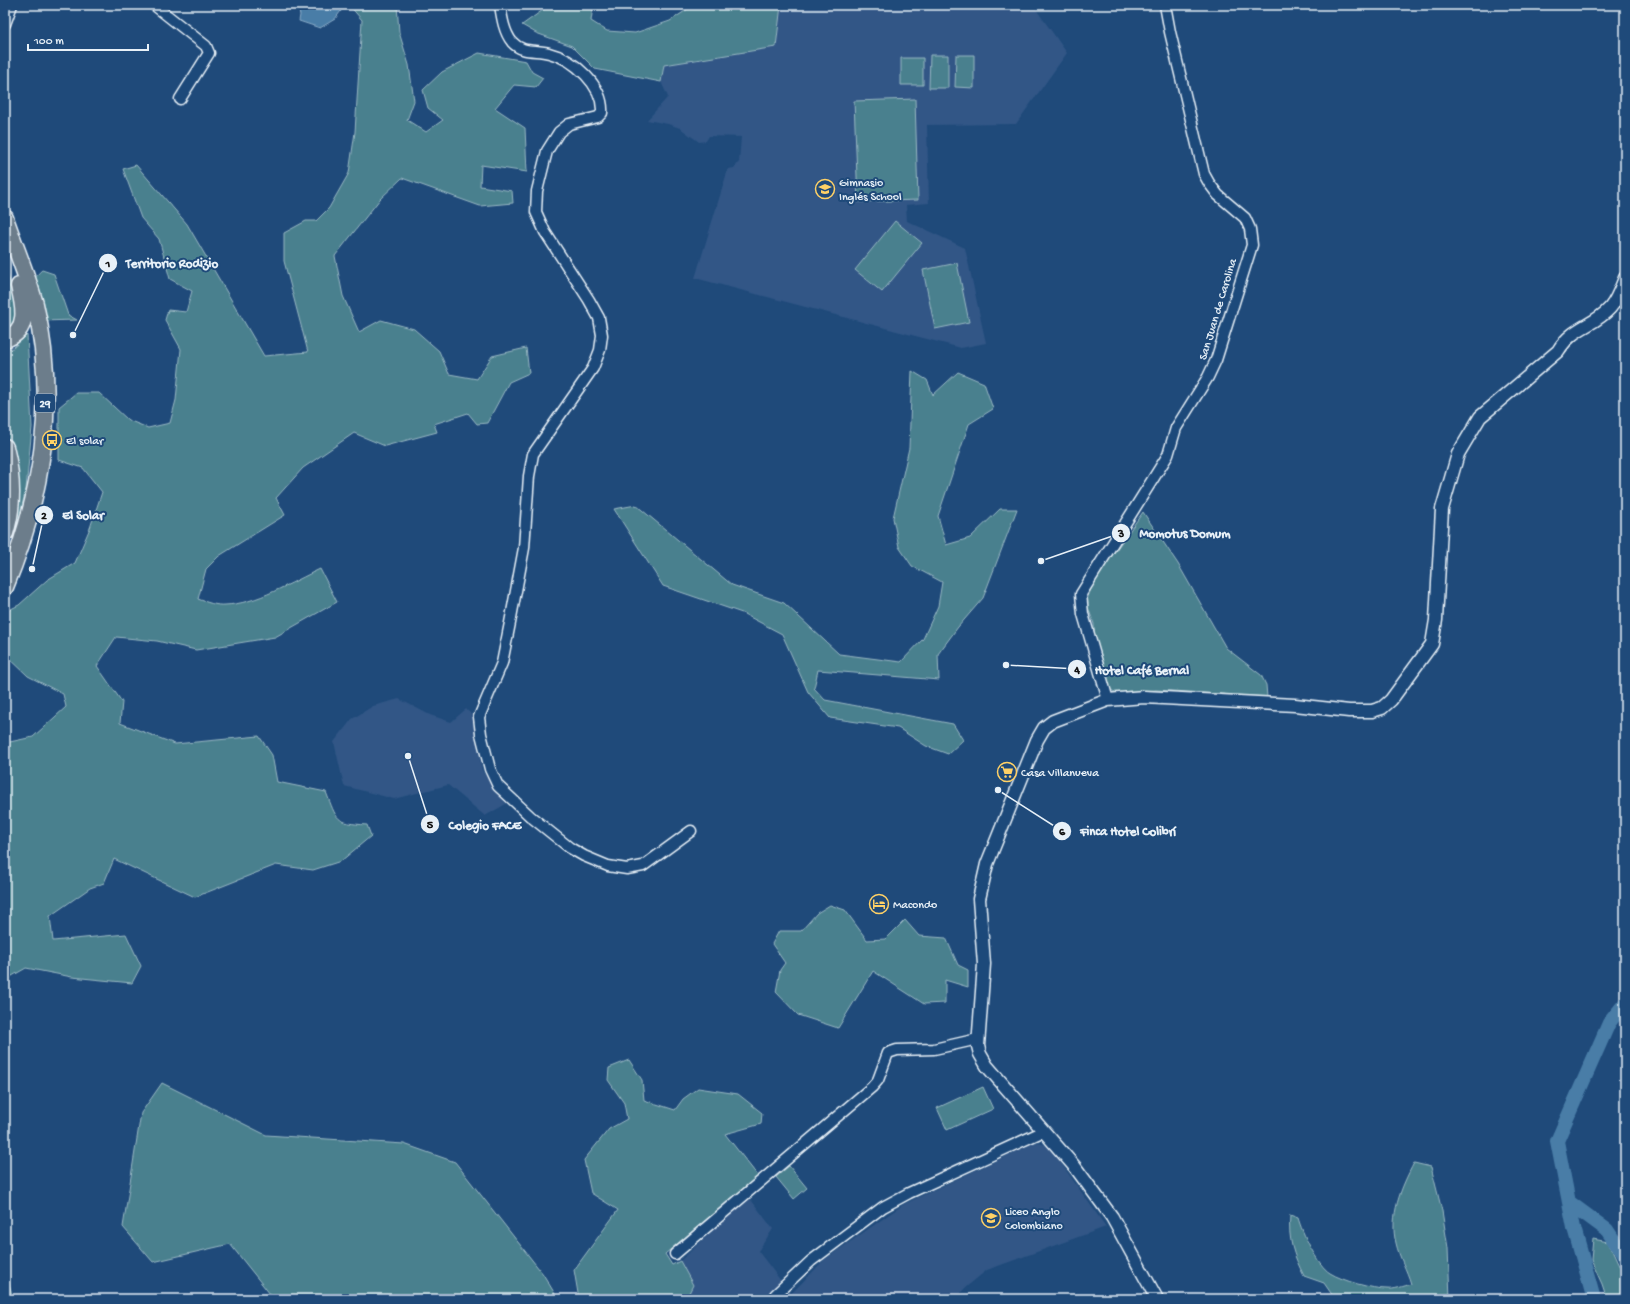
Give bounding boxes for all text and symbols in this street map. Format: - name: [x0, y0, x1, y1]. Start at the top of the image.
- scale bar: [28, 26, 148, 52]
- text: 100 m: [33, 35, 64, 49]
- place label: Gimnasio Inglés School: [839, 177, 902, 205]
- school or university icon: Gimnasio Inglés School: [814, 178, 836, 200]
- callout: Territorio Rodizio: [98, 250, 226, 275]
- text: Territorio Rodizio: [125, 257, 218, 272]
- street label: San Juan de Carolina: [1197, 257, 1241, 362]
- text: 1: [105, 258, 111, 272]
- road number: 29: [35, 394, 55, 412]
- bus stop icon: El solar: [41, 429, 63, 451]
- place label: El solar: [66, 435, 105, 449]
- callout: El Solar: [34, 502, 111, 527]
- text: El Solar: [62, 509, 105, 524]
- text: 2: [41, 510, 47, 524]
- callout: Momotus Domum: [1111, 520, 1238, 545]
- text: Momotus Domum: [1140, 527, 1231, 542]
- text: 3: [1117, 528, 1124, 542]
- callout: Hotel Café Bernal: [1067, 657, 1197, 682]
- text: Hotel Café Bernal: [1095, 663, 1189, 679]
- text: 4: [1073, 664, 1080, 678]
- supermarket icon: Casa Villanueva: [996, 761, 1018, 783]
- place label: Casa Villanueva: [1021, 767, 1099, 781]
- callout: Colegio FACE: [420, 812, 529, 837]
- callout: Finca Hotel Colibrí: [1052, 818, 1184, 843]
- text: 5: [427, 819, 434, 833]
- text: Colegio FACE: [448, 819, 522, 834]
- text: Finca Hotel Colibrí: [1079, 825, 1177, 840]
- text: 6: [1059, 826, 1066, 840]
- hotel icon: Macondo: [868, 893, 890, 915]
- place label: Macondo: [893, 899, 937, 913]
- place label: Liceo Anglo Colombiano: [1005, 1206, 1063, 1234]
- school or university icon: Liceo Anglo Colombiano: [980, 1207, 1002, 1229]

